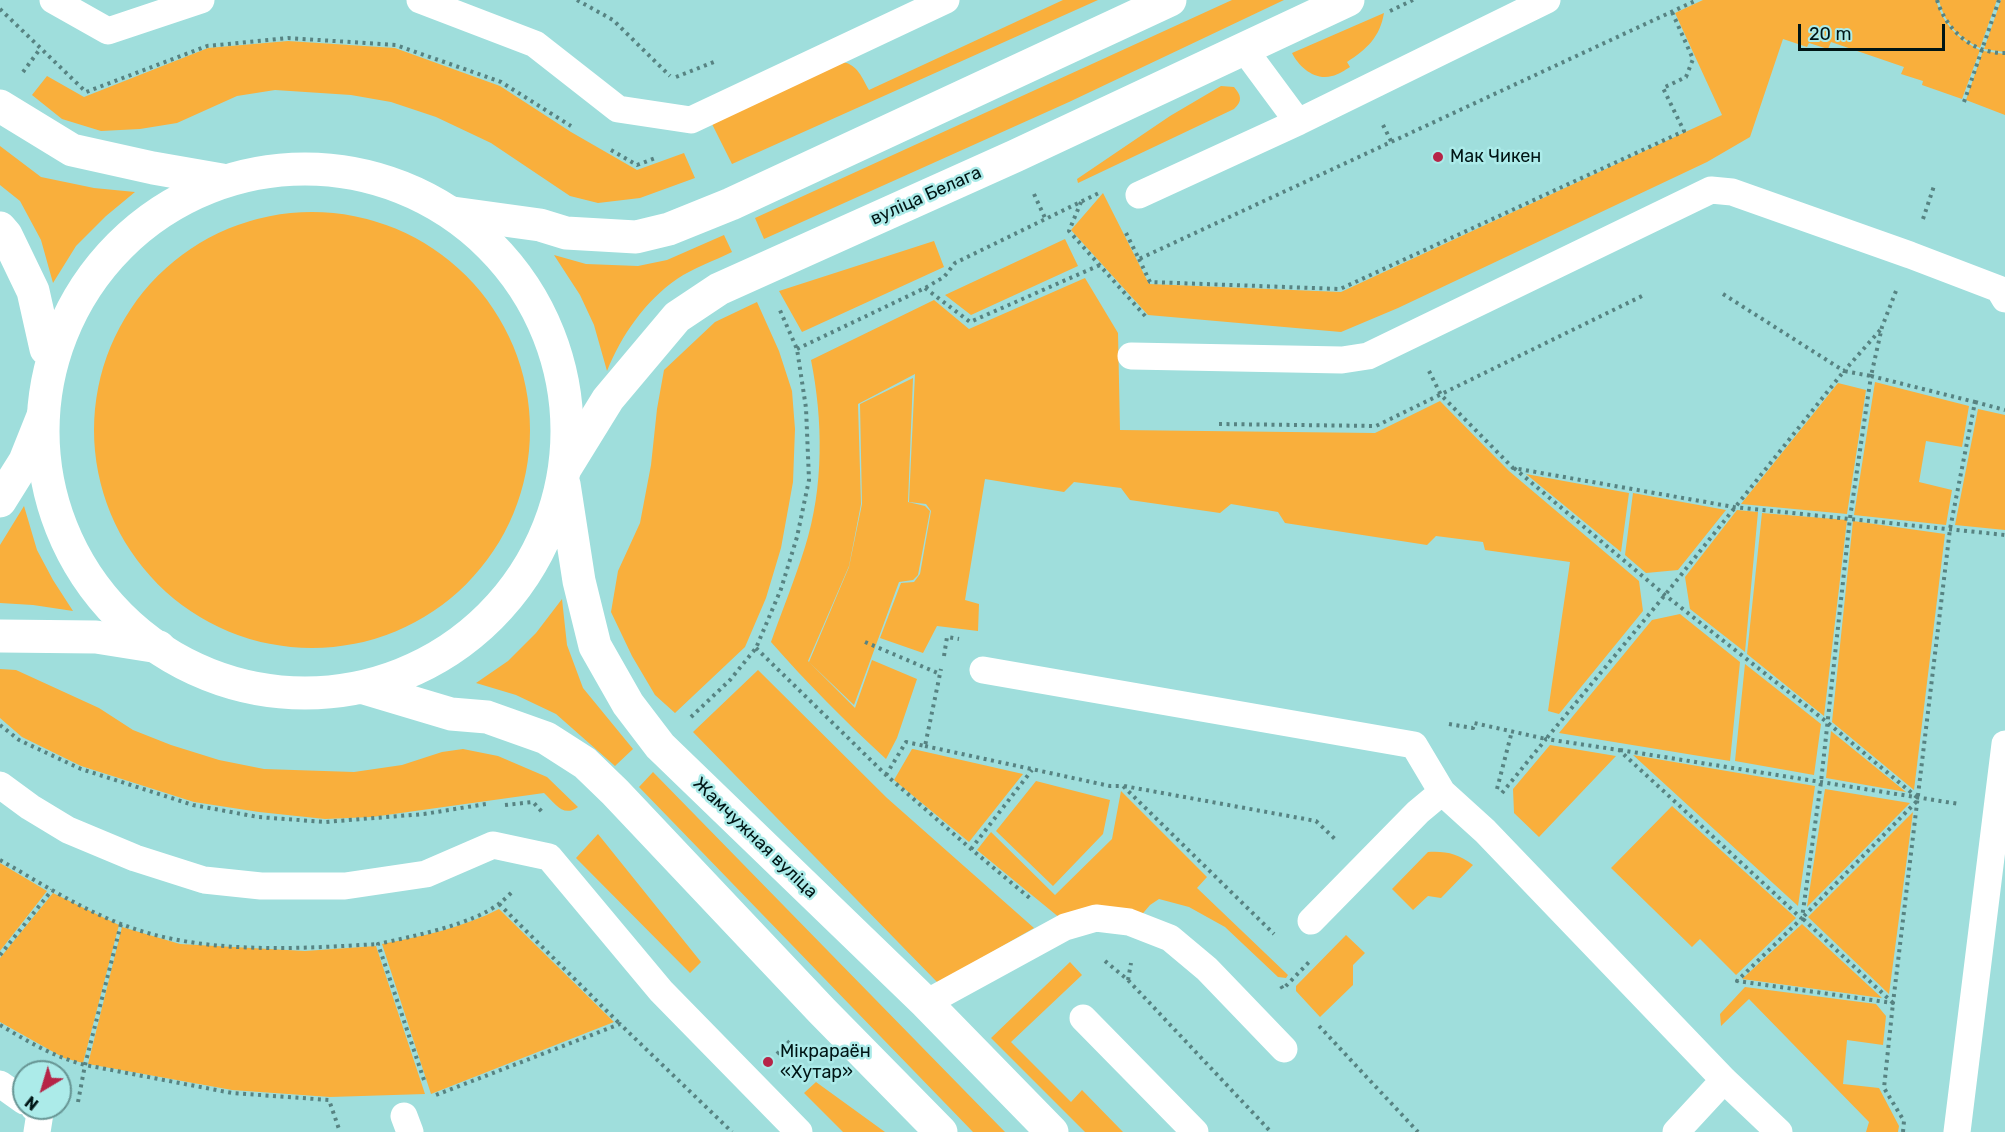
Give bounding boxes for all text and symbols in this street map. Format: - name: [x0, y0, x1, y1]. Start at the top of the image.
- scale bar: [1801, 12, 1948, 50]
- text: 20 m: [1809, 23, 1851, 45]
- place label: Мак Чикен: [1450, 146, 1541, 168]
- marker: Мак Чикен: [1431, 150, 1445, 164]
- street label: вуліца Белага: [867, 162, 985, 230]
- street label: Жамчужная вуліца: [688, 773, 822, 903]
- place label: Мікрараён «Хутар»: [780, 1041, 871, 1084]
- marker: Мікрараён «Хутар»: [761, 1055, 775, 1069]
- north arrow: [12, 1060, 72, 1120]
- text: N: [21, 1092, 42, 1114]

